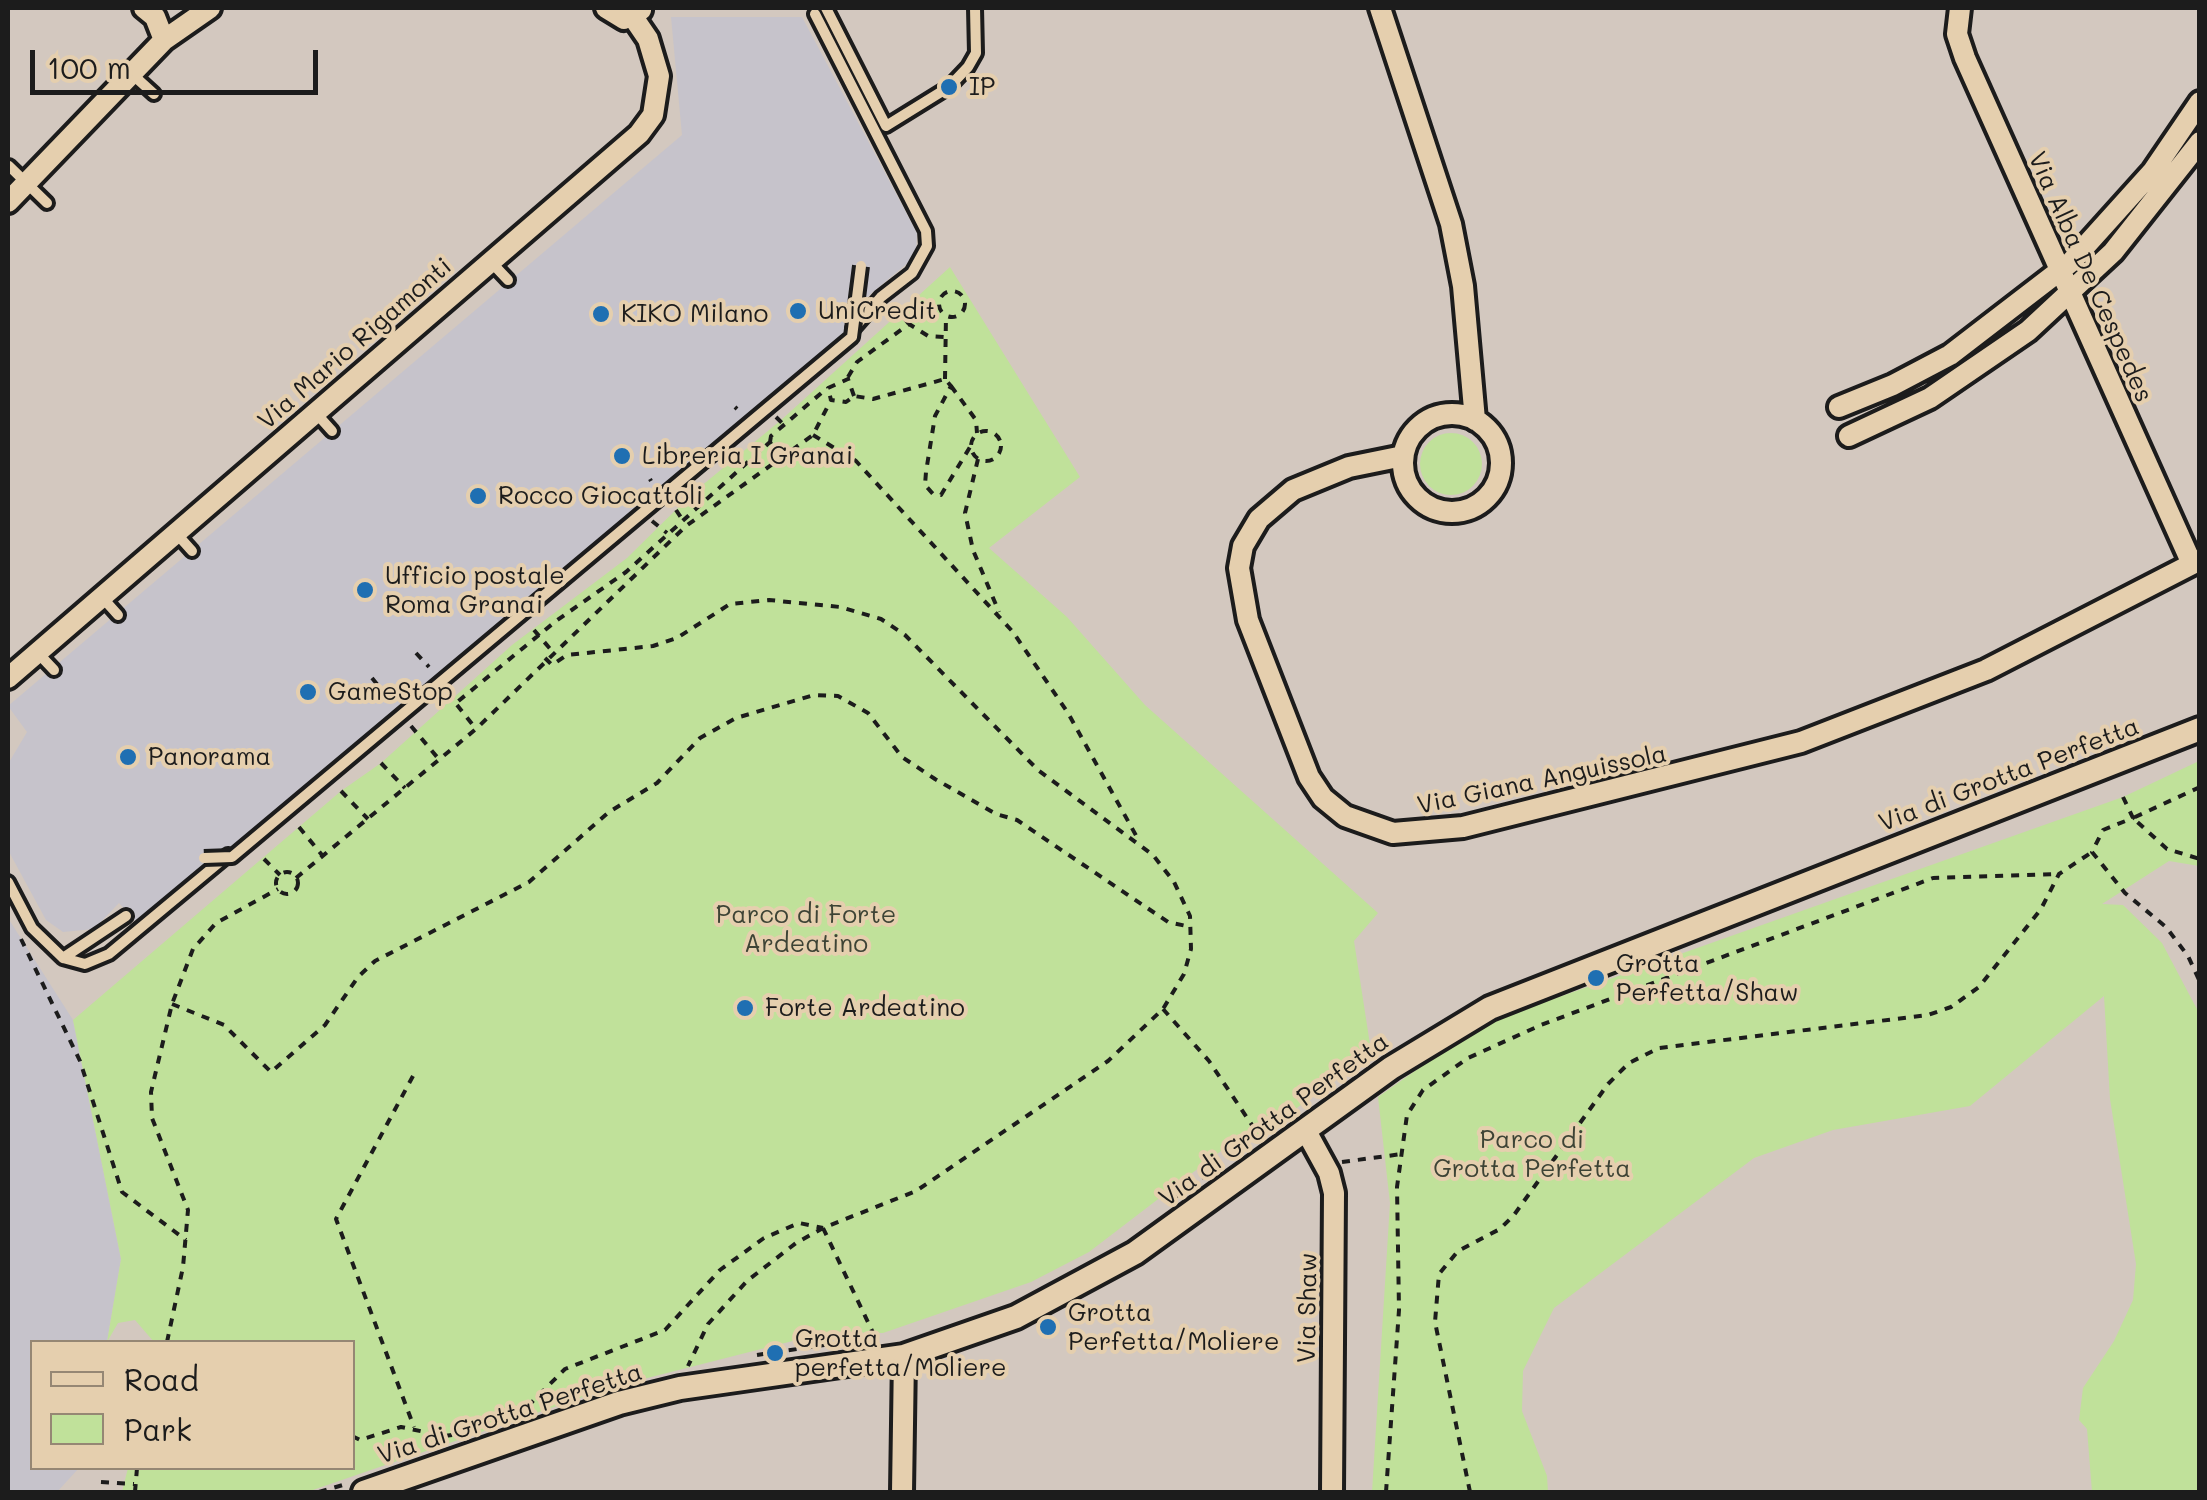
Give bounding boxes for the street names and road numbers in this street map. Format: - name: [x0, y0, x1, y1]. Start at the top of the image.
- street label: Via Alba De Cespedes: [2021, 147, 2159, 407]
- street label: Via Mario Rigamonti: [252, 252, 458, 436]
- street label: Via di Grotta Perfetta: [1875, 711, 2143, 839]
- street label: Via Giana Anguissola: [1414, 739, 1670, 821]
- street label: Via di Grotta Perfetta: [1153, 1027, 1395, 1213]
- street label: Via Shaw: [1292, 1253, 1324, 1363]
- street label: Via di Grotta Perfetta: [374, 1357, 646, 1471]

